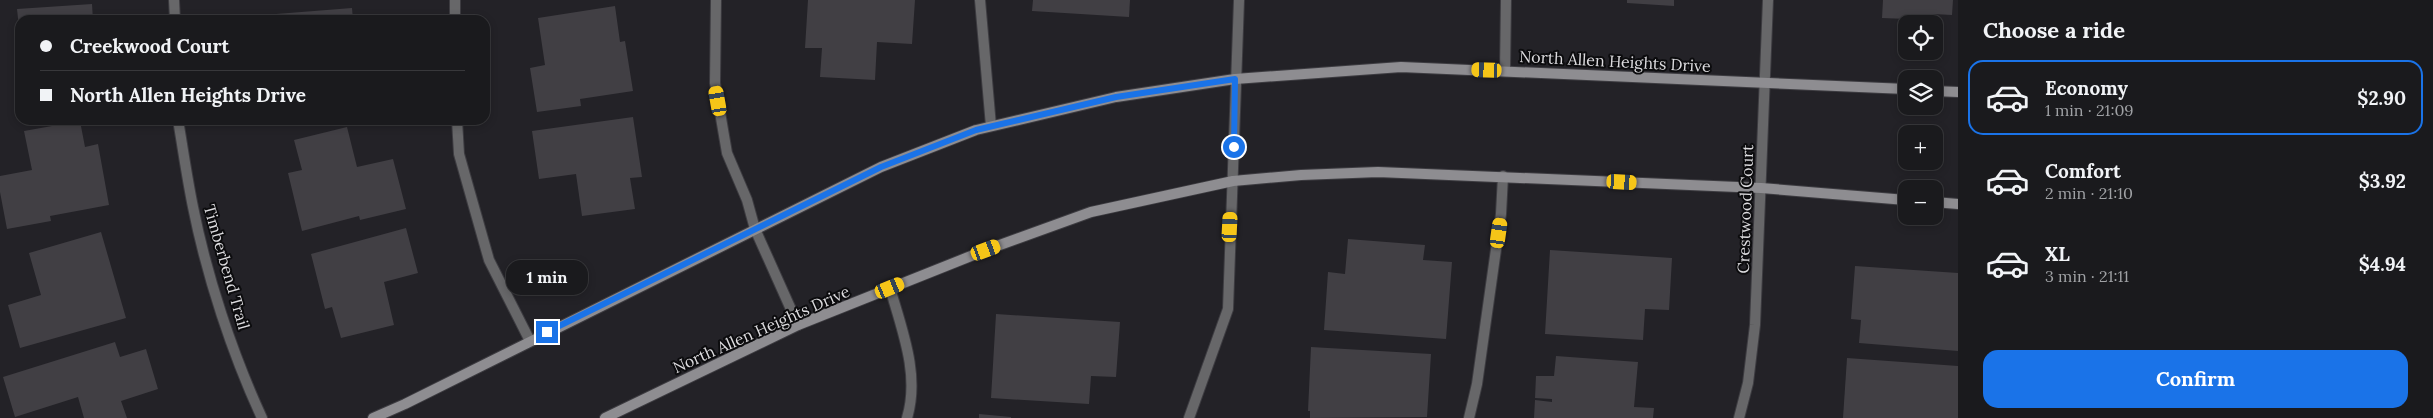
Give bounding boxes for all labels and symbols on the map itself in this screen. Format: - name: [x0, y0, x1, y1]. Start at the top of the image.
- street label: North Allen Heights Drive: [1519, 46, 1711, 76]
- car: [1471, 62, 1502, 78]
- car: [708, 85, 727, 117]
- route start: [1223, 136, 1245, 158]
- street label: Crestwood Court: [1733, 143, 1757, 274]
- car: [1606, 174, 1637, 190]
- street label: Timberbend Trail: [200, 202, 254, 332]
- car: [1221, 212, 1238, 242]
- car: [1489, 217, 1508, 249]
- car: [969, 238, 1002, 262]
- callout: 1 min: [506, 260, 588, 294]
- car: [873, 275, 906, 301]
- street label: North Allen Heights Drive: [669, 281, 853, 377]
- route end: [536, 321, 558, 343]

